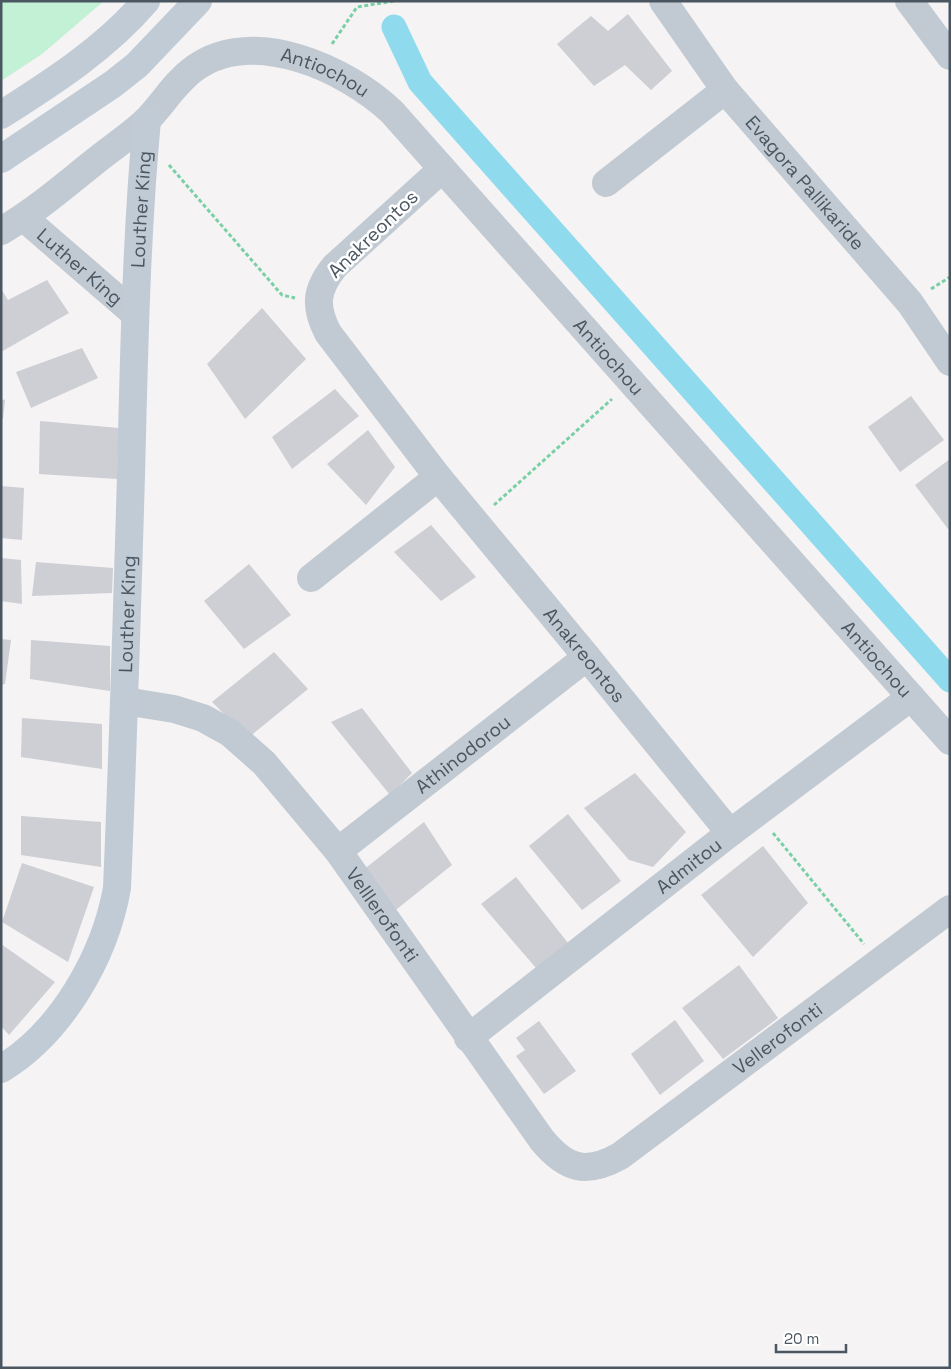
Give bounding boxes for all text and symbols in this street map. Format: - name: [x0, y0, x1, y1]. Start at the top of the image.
- street label: Antiochou: [278, 42, 375, 102]
- street label: Evagora Pallikaride: [740, 110, 871, 255]
- street label: Louther King: [125, 150, 157, 269]
- street label: Anakreontos: [323, 185, 423, 283]
- street label: Luther King: [32, 222, 128, 310]
- street label: Antiochou: [568, 313, 650, 400]
- street label: Louther King: [113, 555, 141, 673]
- street label: Anakreontos: [538, 602, 631, 708]
- street label: Antiochou: [836, 615, 918, 703]
- street label: Athinodorou: [410, 709, 515, 799]
- street label: Admitou: [650, 832, 727, 899]
- street label: Velllerofonti: [341, 862, 425, 967]
- street label: Vellerofonti: [728, 997, 827, 1080]
- scale bar: [776, 1322, 846, 1354]
- text: 20 m: [784, 1329, 819, 1348]

